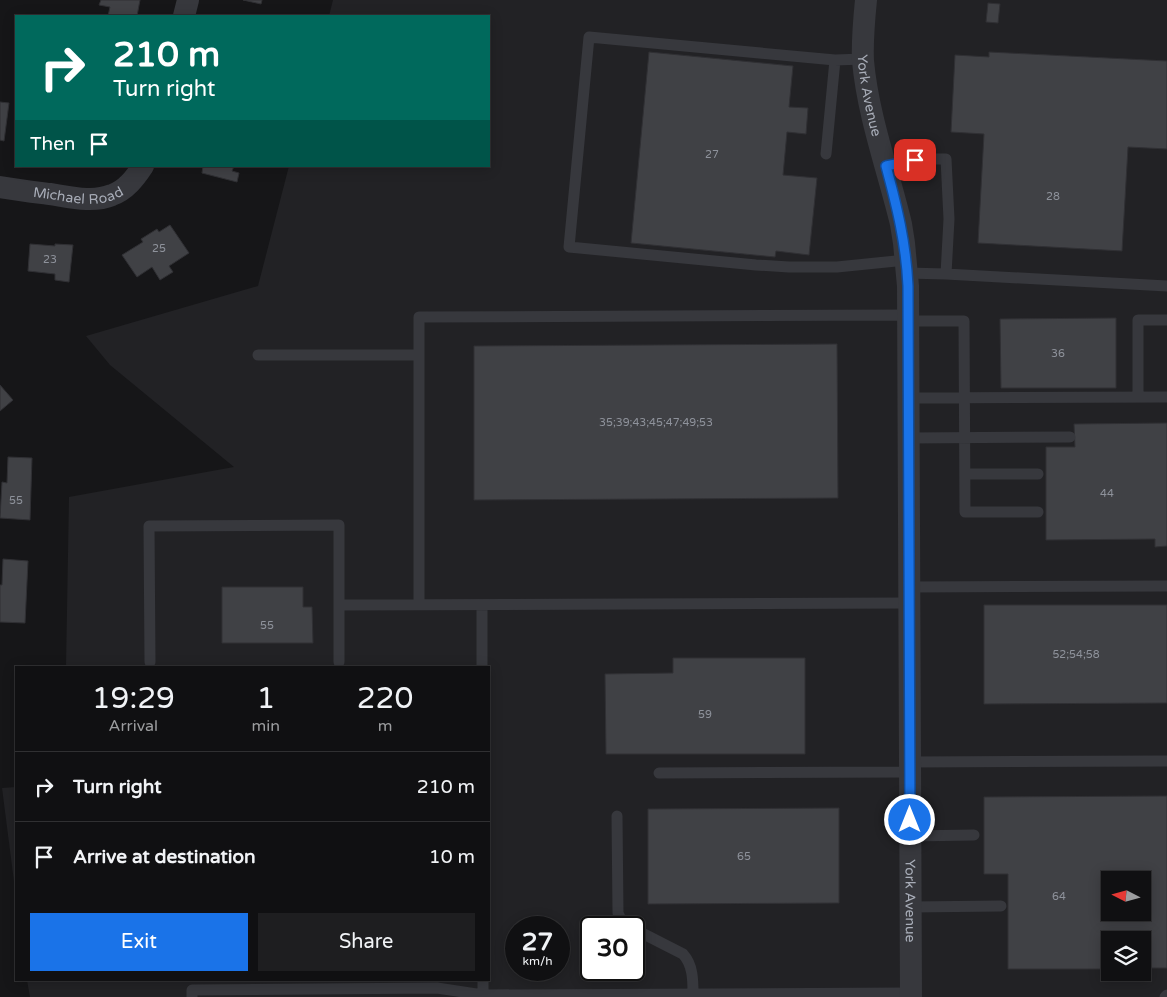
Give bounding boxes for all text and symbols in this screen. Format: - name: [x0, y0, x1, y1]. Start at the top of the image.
- text: 210 m: [113, 34, 220, 76]
- icon: right: [30, 35, 95, 100]
- street label: York Avenue: [854, 54, 885, 138]
- text: Turn right: [113, 76, 215, 102]
- icon: arrive: [85, 130, 113, 158]
- text: Then: [30, 133, 75, 155]
- pin: [894, 139, 936, 181]
- icon: arrive: [901, 146, 929, 174]
- house number: 27: [705, 148, 719, 161]
- street label: Michael Road: [32, 183, 126, 208]
- house number: 28: [1046, 190, 1060, 203]
- house number: 25: [152, 242, 166, 255]
- house number: 23: [43, 253, 57, 266]
- house number: 36: [1051, 347, 1065, 360]
- house number: 35;39;43;45;47;49;53: [599, 416, 713, 429]
- house number: 44: [1100, 487, 1114, 500]
- house number: 55: [9, 494, 23, 507]
- house number: 55: [260, 619, 274, 632]
- house number: 52;54;58: [1052, 648, 1100, 661]
- text: 19:29: [92, 680, 175, 717]
- text: 1: [256, 680, 275, 717]
- text: 220: [357, 680, 413, 717]
- house number: 59: [698, 708, 712, 721]
- text: Arrival: [109, 716, 158, 736]
- text: min: [252, 716, 280, 736]
- text: m: [378, 716, 392, 736]
- icon: right: [30, 773, 58, 801]
- text: Turn right: [73, 776, 161, 798]
- text: 210 m: [417, 776, 475, 798]
- position arrow: [883, 793, 935, 845]
- icon: arrive: [30, 843, 58, 871]
- text: Arrive at destination: [73, 846, 256, 868]
- text: 10 m: [429, 846, 475, 868]
- house number: 65: [737, 850, 751, 863]
- street label: York Avenue: [902, 859, 919, 943]
- north arrow: [1101, 871, 1151, 921]
- map controls: [1101, 871, 1151, 981]
- house number: 64: [1052, 890, 1066, 903]
- button: Exit: [30, 913, 248, 971]
- button: Share: [258, 913, 475, 971]
- speed limit sign: 30: [580, 916, 645, 981]
- text: 27: [522, 927, 553, 957]
- button: layers: [1101, 931, 1151, 981]
- text: km/h: [522, 954, 553, 968]

